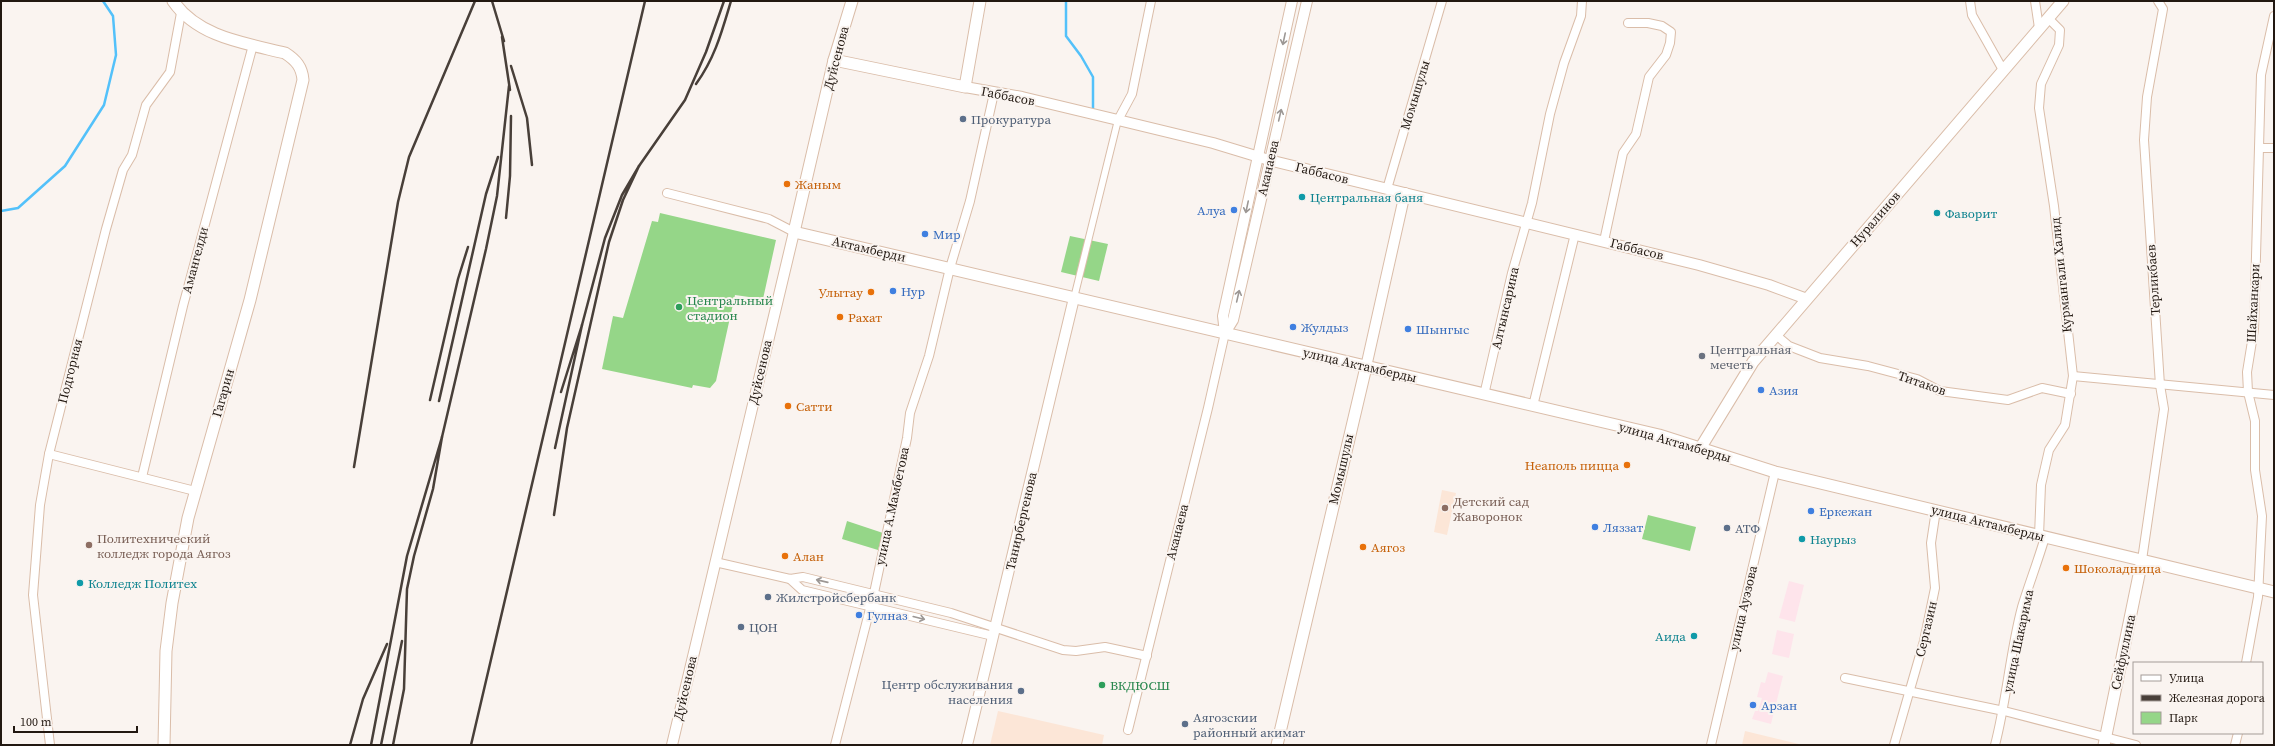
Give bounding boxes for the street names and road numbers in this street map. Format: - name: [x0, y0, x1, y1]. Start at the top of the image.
- street label: Дуйсенова: [819, 24, 853, 92]
- street label: Момышулы: [1396, 58, 1434, 132]
- street label: Габбасов: [980, 82, 1037, 110]
- street label: Аканаева: [1253, 138, 1283, 198]
- street label: Габбасов: [1294, 158, 1351, 188]
- street label: Нуралинов: [1846, 187, 1904, 250]
- street label: Курмангали Халид: [2046, 216, 2076, 334]
- street label: Амангелди: [178, 225, 212, 295]
- street label: Актамберди: [830, 232, 908, 266]
- street label: Габбасов: [1609, 234, 1666, 264]
- street label: Терликбаев: [2142, 244, 2164, 316]
- street label: Шайханкари: [2242, 263, 2264, 343]
- street label: Алтынсарина: [1487, 265, 1523, 351]
- street label: Подгорная: [54, 337, 86, 405]
- street label: Дуйсенова: [744, 338, 776, 406]
- street label: улица Актамберды: [1301, 344, 1419, 386]
- street label: Гагарин: [208, 367, 238, 419]
- street label: Титаков: [1896, 367, 1949, 399]
- street label: улица Актамберды: [1617, 418, 1733, 466]
- street label: Момышулы: [1325, 432, 1357, 506]
- street label: улица А.Мамбетова: [871, 445, 913, 567]
- street label: Танирбергенова: [1001, 470, 1041, 572]
- street label: улица Актамберды: [1930, 501, 2047, 545]
- street label: Аканаева: [1162, 502, 1192, 562]
- street label: улица Ауэзова: [1725, 564, 1761, 652]
- street label: улица Шакарима: [1999, 587, 2037, 694]
- street label: Сергазин: [1911, 599, 1941, 659]
- street label: Сейфуллина: [2107, 612, 2139, 691]
- street label: Дуйсенова: [669, 654, 701, 722]

